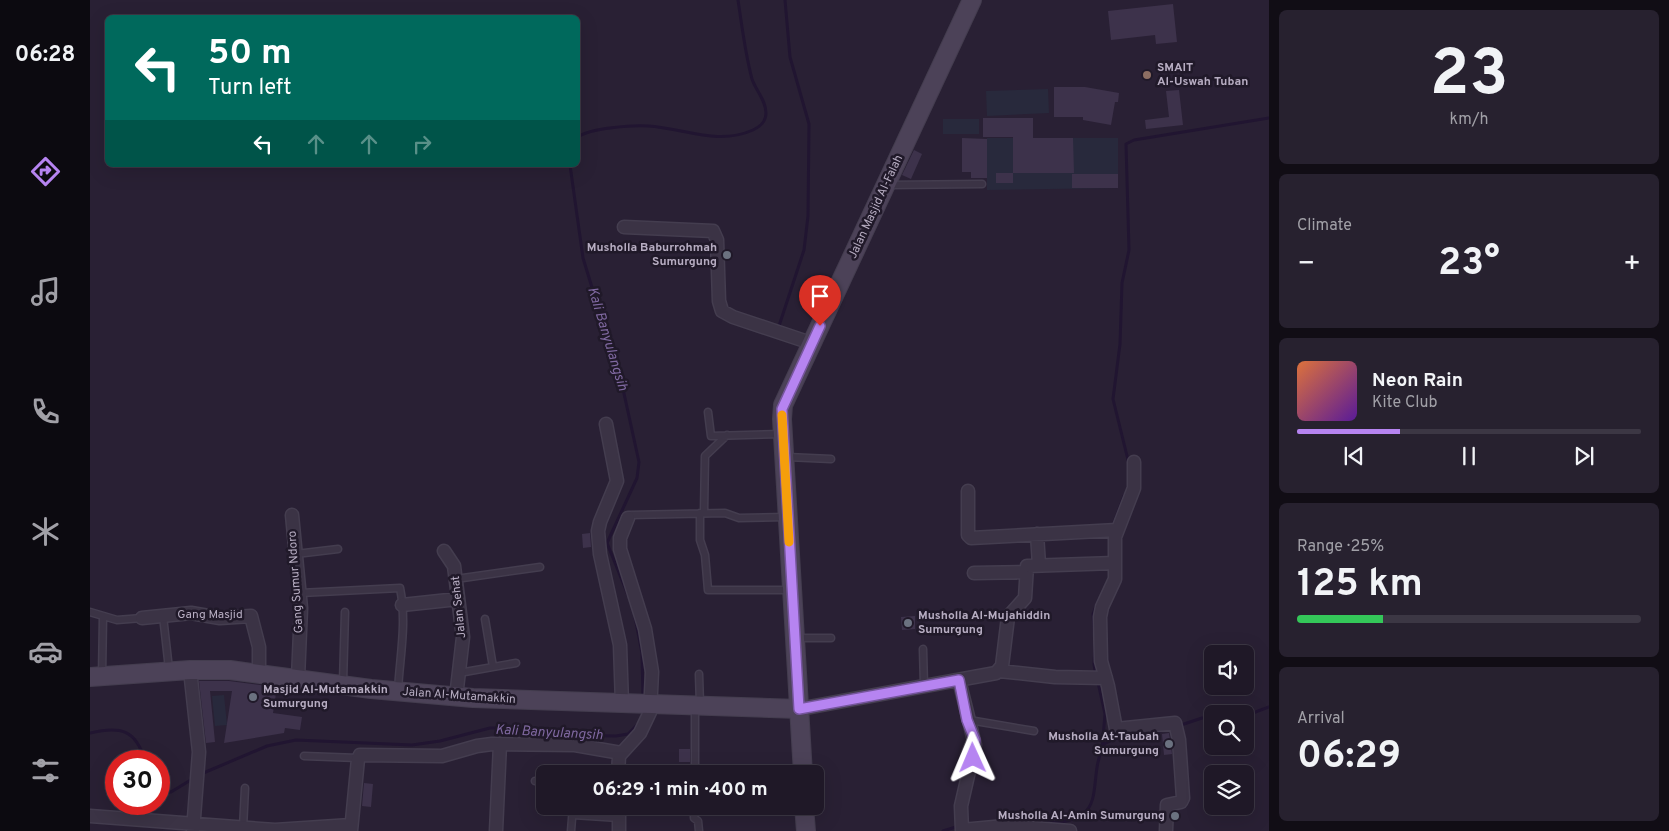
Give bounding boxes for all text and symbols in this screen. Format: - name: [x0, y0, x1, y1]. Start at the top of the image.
- text: 50 m: [208, 32, 292, 76]
- icon: left: [125, 35, 190, 100]
- text: 23: [1430, 36, 1508, 118]
- text: 06:28: [15, 42, 75, 69]
- place label: SMAIT Al-Uswah Tuban: [1157, 60, 1248, 90]
- marker: SMAIT Al-Uswah Tuban: [1141, 69, 1153, 81]
- text: Turn left: [208, 75, 291, 102]
- text: km/h: [1450, 110, 1488, 130]
- icon: left: [249, 130, 277, 158]
- icon: ahead: [302, 130, 330, 158]
- icon: ahead: [355, 130, 383, 158]
- icon: right: [408, 130, 436, 158]
- street label: Jalan Masjid Al-Falah: [845, 153, 907, 261]
- icon: directions: [28, 154, 63, 189]
- text: Climate: [1297, 216, 1352, 236]
- place label: Musholla Baburrohmah Sumurgung: [587, 240, 717, 270]
- text: 23°: [1438, 240, 1500, 289]
- text: −: [1297, 247, 1315, 283]
- text: +: [1623, 247, 1641, 283]
- marker: Musholla Baburrohmah Sumurgung: [721, 249, 733, 261]
- icon: music: [28, 274, 63, 309]
- pin: [799, 275, 841, 326]
- icon: arrive: [806, 282, 834, 310]
- water label: Kali Banyulangsih: [583, 285, 631, 393]
- text: Neon Rain: [1372, 369, 1463, 393]
- text: Kite Club: [1372, 393, 1437, 413]
- icon: phone: [28, 394, 63, 429]
- icon: previous: [1340, 442, 1368, 470]
- icon: pause: [1455, 442, 1483, 470]
- icon: next: [1570, 442, 1598, 470]
- icon: climate: [28, 514, 63, 549]
- street label: Gang Sumur Ndoro: [284, 530, 308, 634]
- text: Range · 25%: [1297, 537, 1384, 557]
- text: 125 km: [1297, 561, 1423, 610]
- street label: Jalan Sehat: [448, 575, 470, 639]
- street label: Gang Masjid: [177, 607, 243, 623]
- place label: Musholla Al-Mujahiddin Sumurgung: [918, 608, 1050, 638]
- marker: Musholla Al-Mujahiddin Sumurgung: [902, 617, 914, 629]
- icon: car: [28, 634, 63, 669]
- map controls: [1204, 645, 1254, 815]
- button: sound: [1204, 645, 1254, 695]
- place label: Masjid Al-Mutamakkin Sumurgung: [263, 682, 388, 712]
- street label: Jalan Al-Mutamakkin: [402, 684, 516, 708]
- marker: Masjid Al-Mutamakkin Sumurgung: [247, 691, 259, 703]
- button: search: [1204, 705, 1254, 755]
- text: Arrival: [1297, 709, 1345, 729]
- water label: Kali Banyulangsih: [495, 722, 604, 744]
- place label: Musholla At-Taubah Sumurgung: [1048, 729, 1159, 759]
- position arrow: [946, 731, 998, 783]
- text: 06:29: [1297, 733, 1401, 782]
- marker: Musholla At-Taubah Sumurgung: [1163, 738, 1175, 750]
- speed limit sign: 30: [105, 750, 170, 815]
- icon: filters: [28, 753, 63, 788]
- button: layers: [1204, 765, 1254, 815]
- text: 06:29 · 1 min · 400 m: [592, 778, 768, 802]
- place label: Musholla Al-Amin Sumurgung: [998, 808, 1165, 824]
- marker: Musholla Al-Amin Sumurgung: [1169, 810, 1181, 822]

